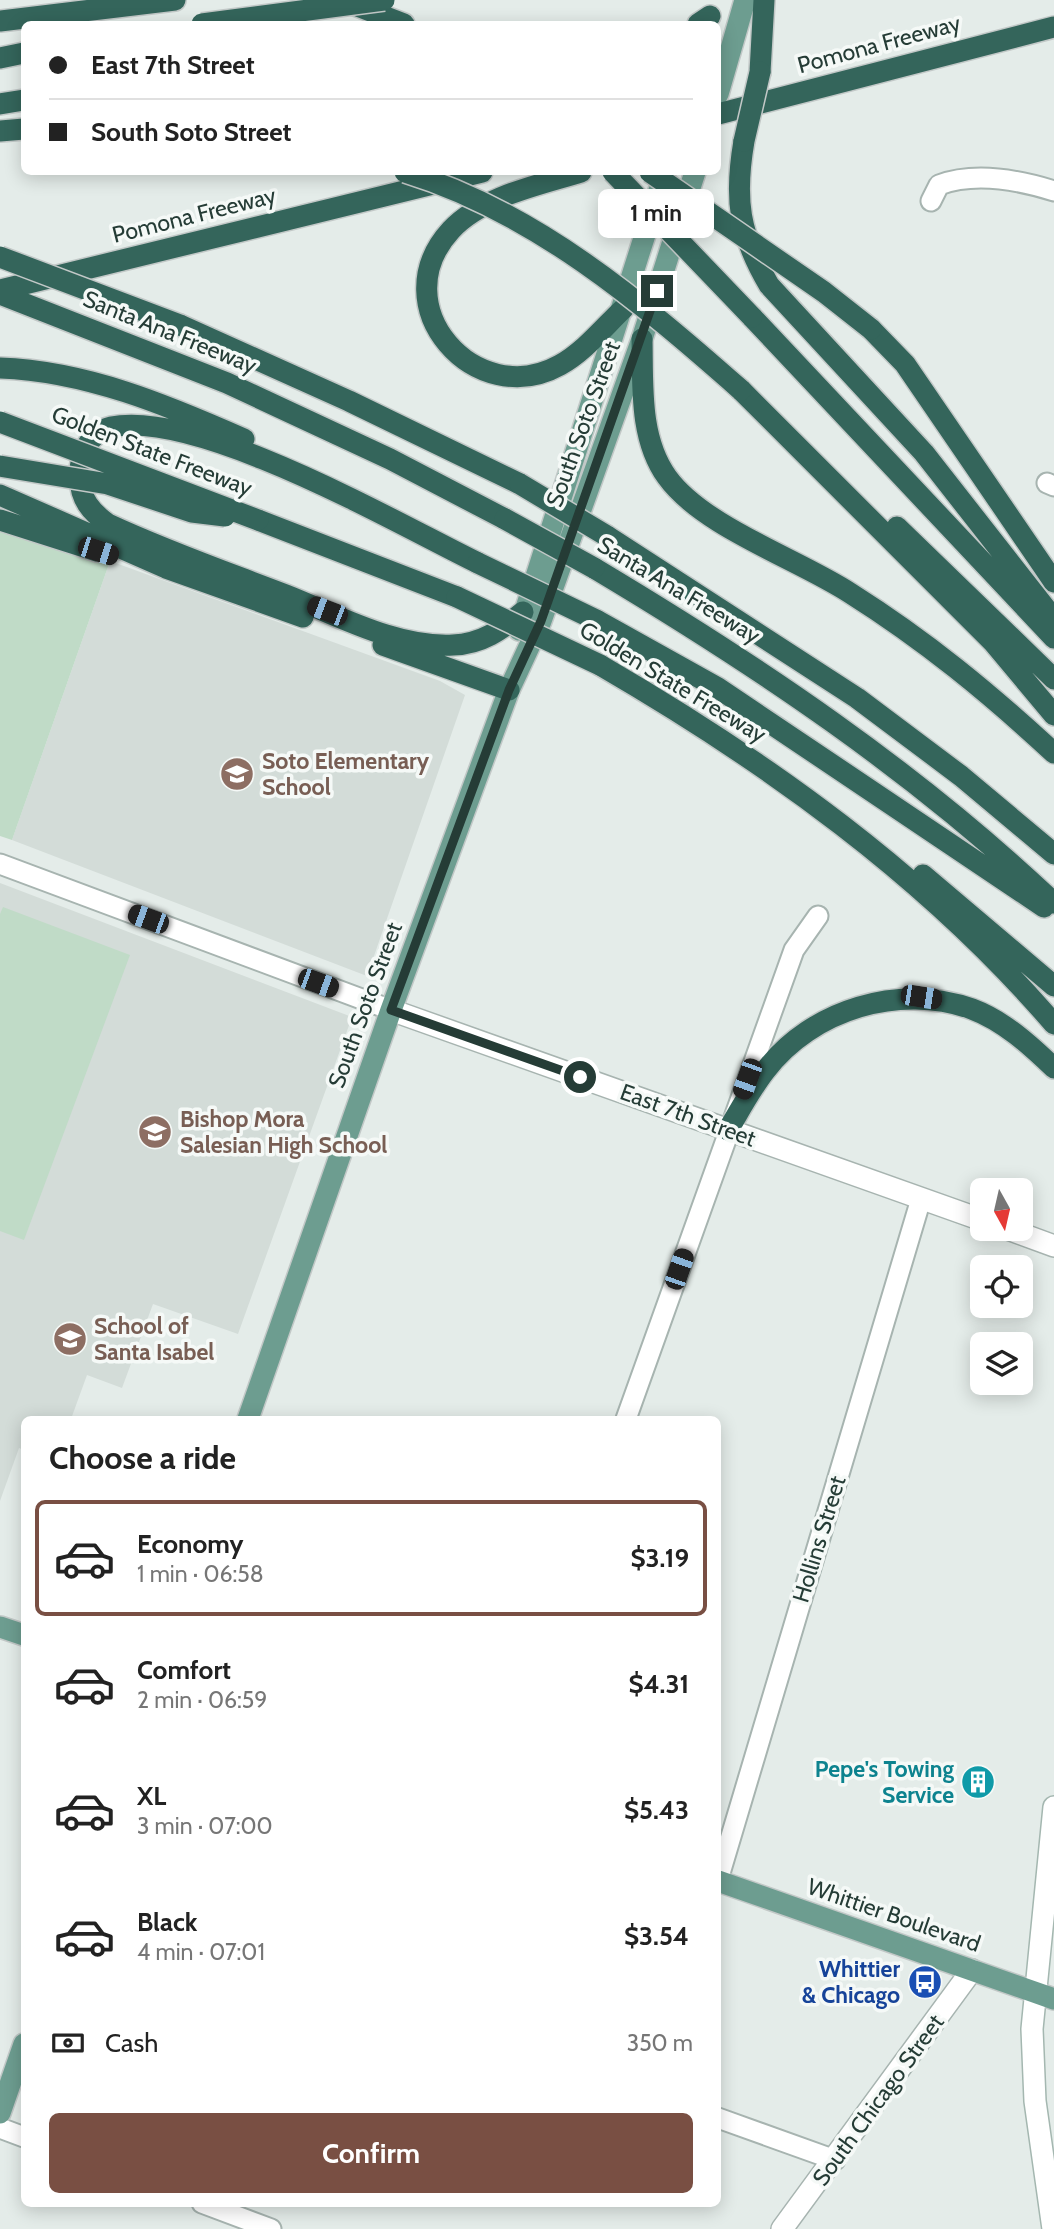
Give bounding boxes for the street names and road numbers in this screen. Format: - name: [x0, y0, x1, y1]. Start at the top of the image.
- street label: Pomona Freeway: [794, 9, 964, 79]
- street label: Pomona Freeway: [109, 181, 279, 249]
- street label: Santa Ana Freeway: [79, 284, 261, 380]
- street label: South Soto Street: [540, 337, 626, 511]
- street label: Golden State Freeway: [48, 400, 257, 502]
- street label: Santa Ana Freeway: [593, 530, 766, 650]
- street label: Golden State Freeway: [575, 615, 772, 749]
- street label: South Soto Street: [322, 918, 408, 1092]
- street label: East 7th Street: [616, 1078, 760, 1153]
- street label: Hollins Street: [786, 1472, 852, 1606]
- street label: Whittier Boulevard: [804, 1872, 984, 1958]
- street label: South Chicago Street: [806, 2009, 950, 2191]

